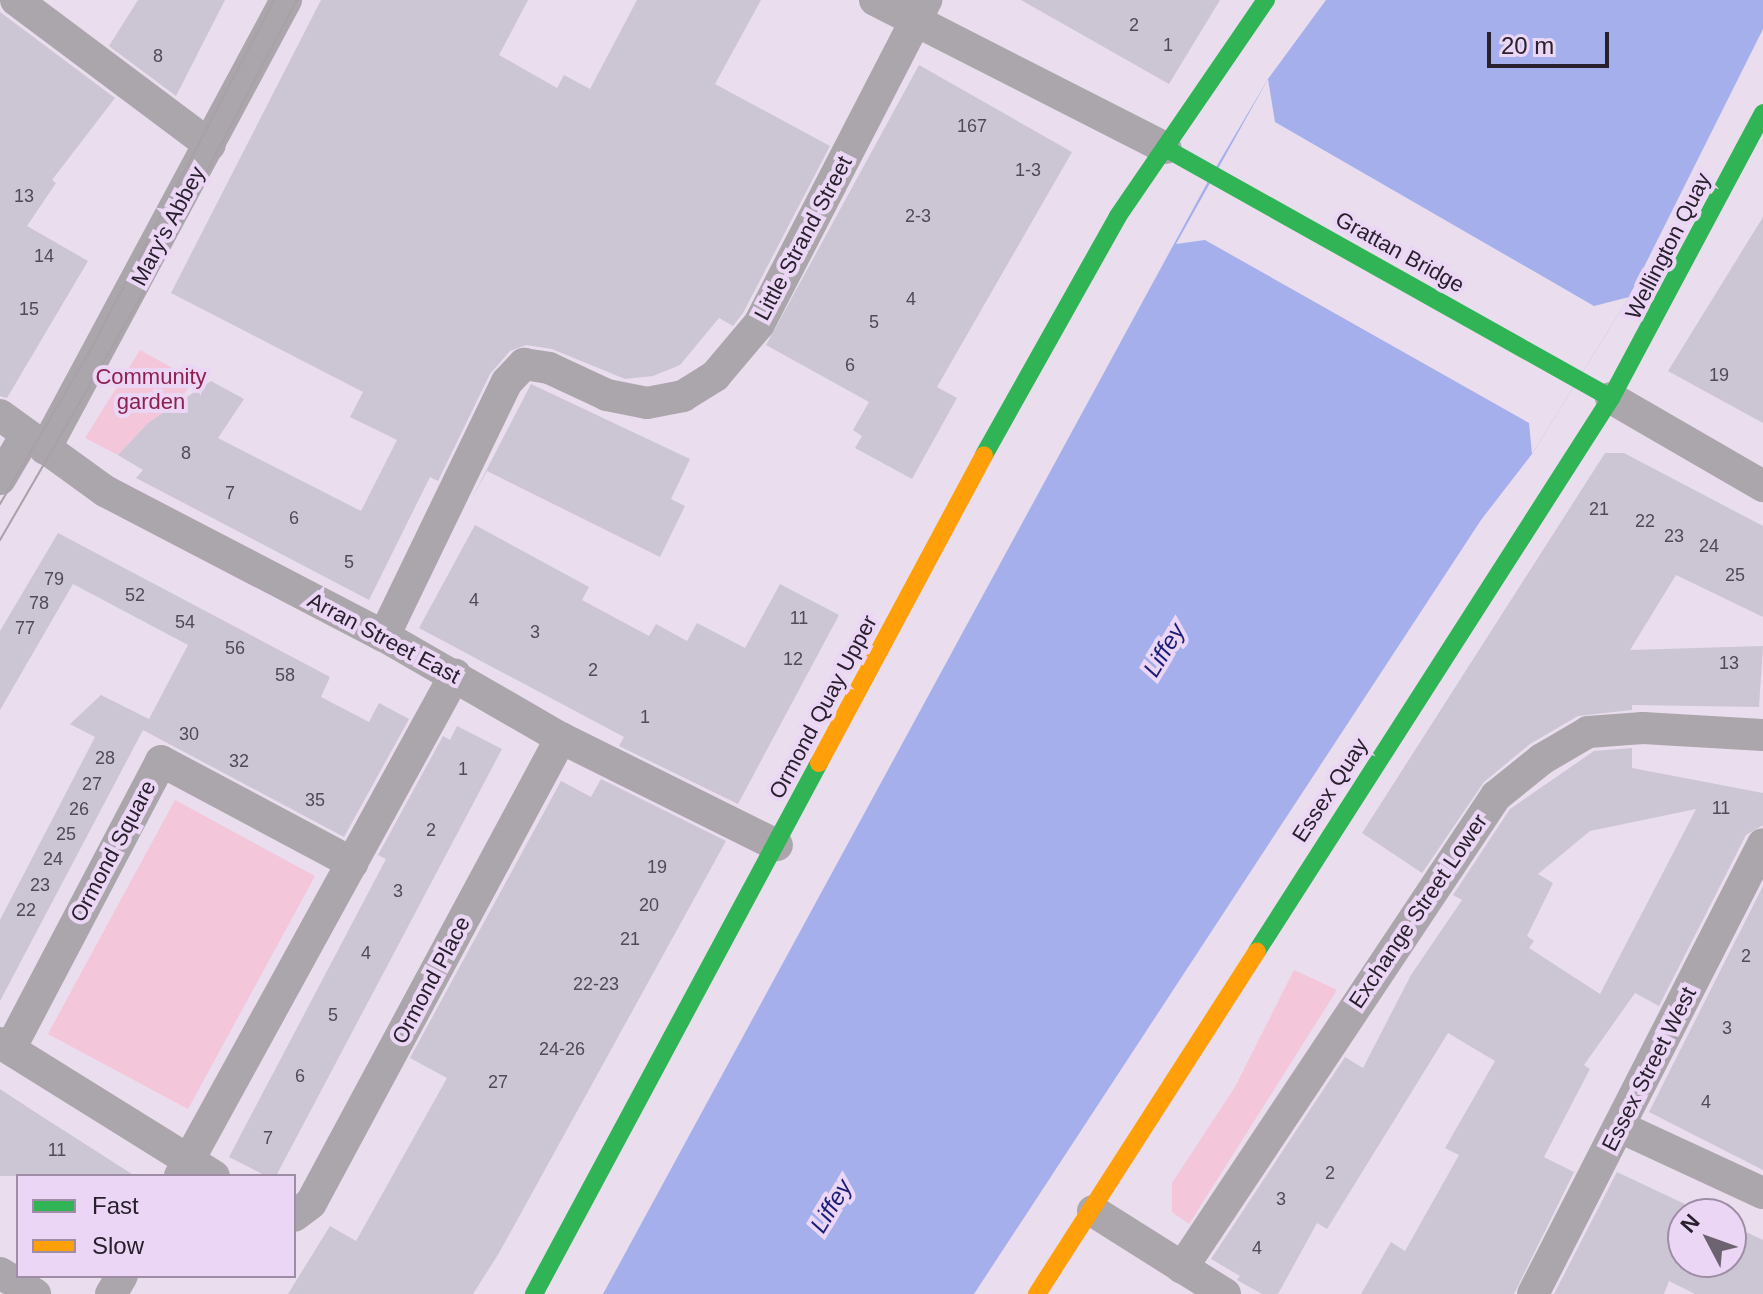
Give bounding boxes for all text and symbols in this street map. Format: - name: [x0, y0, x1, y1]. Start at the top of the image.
- house number: 2: [1129, 14, 1139, 36]
- scale bar: [1491, 16, 1613, 66]
- text: 20 m: [1501, 32, 1554, 59]
- house number: 1: [1163, 34, 1173, 56]
- house number: 8: [153, 45, 163, 67]
- house number: 167: [957, 115, 987, 137]
- street label: Little Strand Street: [749, 151, 857, 325]
- house number: 1-3: [1015, 159, 1041, 181]
- street label: Mary's Abbey: [125, 161, 211, 291]
- street label: Wellington Quay: [1620, 168, 1716, 324]
- house number: 13: [14, 185, 34, 207]
- house number: 2-3: [905, 205, 931, 227]
- street label: Grattan Bridge: [1331, 206, 1469, 298]
- house number: 14: [34, 245, 54, 267]
- house number: 4: [906, 288, 916, 310]
- house number: 15: [19, 298, 39, 320]
- house number: 5: [869, 311, 879, 333]
- house number: 6: [845, 354, 855, 376]
- park label: Community garden: [95, 363, 207, 414]
- house number: 19: [1709, 364, 1729, 386]
- house number: 8: [181, 442, 191, 464]
- house number: 7: [225, 482, 235, 504]
- house number: 21: [1589, 498, 1609, 520]
- house number: 6: [289, 507, 299, 529]
- house number: 22: [1635, 510, 1655, 532]
- house number: 23: [1664, 525, 1684, 547]
- house number: 24: [1699, 535, 1719, 557]
- house number: 5: [344, 551, 354, 573]
- house number: 25: [1725, 564, 1745, 586]
- house number: 79: [44, 568, 64, 590]
- house number: 52: [125, 584, 145, 606]
- street label: Arran Street East: [303, 587, 465, 689]
- house number: 4: [469, 589, 479, 611]
- house number: 78: [29, 592, 49, 614]
- house number: 11: [790, 607, 808, 629]
- house number: 54: [175, 611, 195, 633]
- street label: Ormond Quay Upper: [763, 611, 883, 803]
- house number: 77: [15, 617, 35, 639]
- water label: Liffey: [1137, 618, 1191, 682]
- house number: 3: [530, 621, 540, 643]
- house number: 56: [225, 637, 245, 659]
- house number: 12: [783, 648, 803, 670]
- house number: 13: [1719, 652, 1739, 674]
- house number: 2: [588, 659, 598, 681]
- house number: 58: [275, 664, 295, 686]
- house number: 1: [640, 706, 650, 728]
- house number: 30: [179, 723, 199, 745]
- street label: Essex Quay: [1287, 733, 1373, 847]
- house number: 28: [95, 747, 115, 769]
- house number: 32: [229, 750, 249, 772]
- house number: 1: [458, 758, 468, 780]
- house number: 27: [82, 773, 102, 795]
- street label: Ormond Square: [65, 776, 161, 926]
- house number: 35: [305, 789, 325, 811]
- house number: 11: [1712, 797, 1730, 819]
- house number: 26: [69, 798, 89, 820]
- street label: Exchange Street Lower: [1343, 809, 1493, 1013]
- house number: 2: [426, 819, 436, 841]
- house number: 25: [56, 823, 76, 845]
- house number: 24: [43, 848, 63, 870]
- house number: 19: [647, 856, 667, 878]
- house number: 23: [30, 874, 50, 896]
- house number: 3: [393, 880, 403, 902]
- house number: 20: [639, 894, 659, 916]
- house number: 22: [16, 899, 36, 921]
- street label: Ormond Place: [386, 912, 476, 1048]
- house number: 21: [620, 928, 640, 950]
- house number: 4: [361, 942, 371, 964]
- house number: 2: [1741, 945, 1751, 967]
- house number: 22-23: [573, 973, 619, 995]
- street label: Essex Street West: [1596, 983, 1702, 1155]
- house number: 5: [328, 1004, 338, 1026]
- house number: 3: [1722, 1017, 1732, 1039]
- house number: 24-26: [539, 1038, 585, 1060]
- house number: 6: [295, 1065, 305, 1087]
- house number: 27: [488, 1071, 508, 1093]
- house number: 4: [1701, 1091, 1711, 1113]
- house number: 7: [263, 1127, 273, 1149]
- house number: 11: [48, 1139, 66, 1161]
- house number: 2: [1325, 1162, 1335, 1184]
- legend: [16, 1174, 296, 1278]
- water label: Liffey: [804, 1174, 858, 1238]
- house number: 3: [1276, 1188, 1286, 1210]
- text: Fast: [92, 1192, 139, 1219]
- north arrow: [1667, 1198, 1747, 1278]
- text: N: [1675, 1209, 1705, 1237]
- text: Slow: [92, 1232, 144, 1259]
- house number: 4: [1252, 1237, 1262, 1259]

